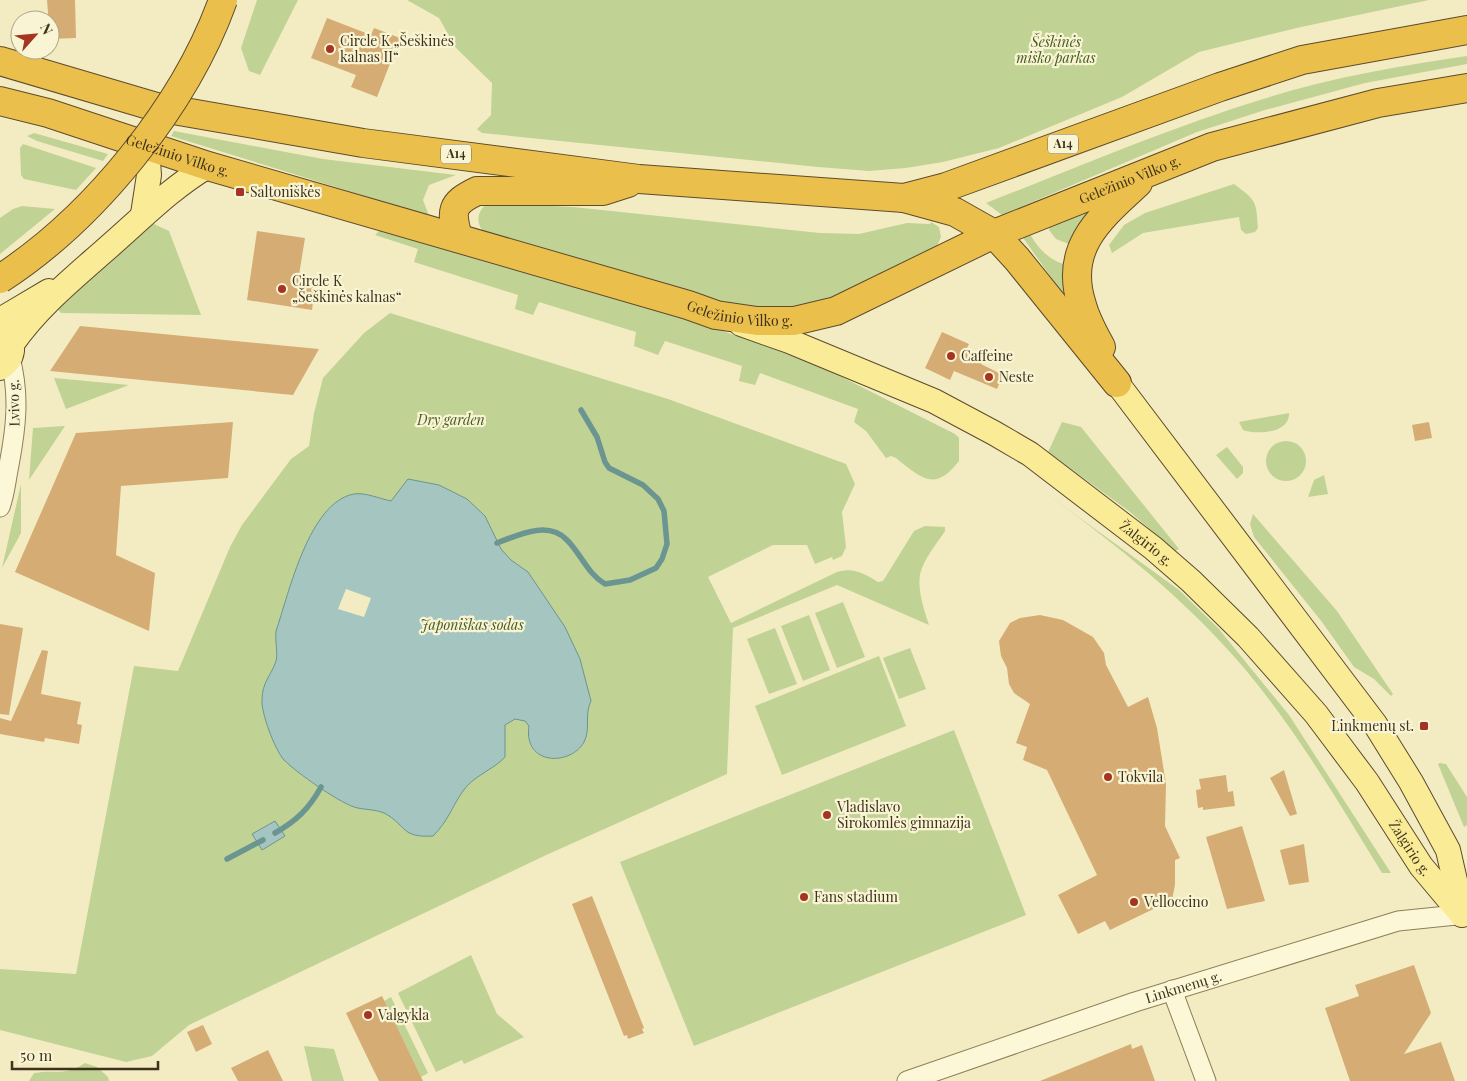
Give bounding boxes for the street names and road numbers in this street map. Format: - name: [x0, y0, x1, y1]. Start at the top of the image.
- street label: Geležinio Vilko g.: [124, 129, 232, 181]
- road number: A14: [1048, 134, 1078, 154]
- road number: A14: [441, 144, 471, 164]
- street label: Geležinio Vilko g.: [1076, 151, 1183, 208]
- street label: Geležinio Vilko g.: [684, 295, 793, 330]
- street label: Lvivo g.: [4, 379, 23, 427]
- street label: Žalgirio g.: [1116, 516, 1177, 570]
- street label: Žalgirio g.: [1385, 816, 1435, 880]
- street label: Linkmenų g.: [1143, 966, 1224, 1007]

